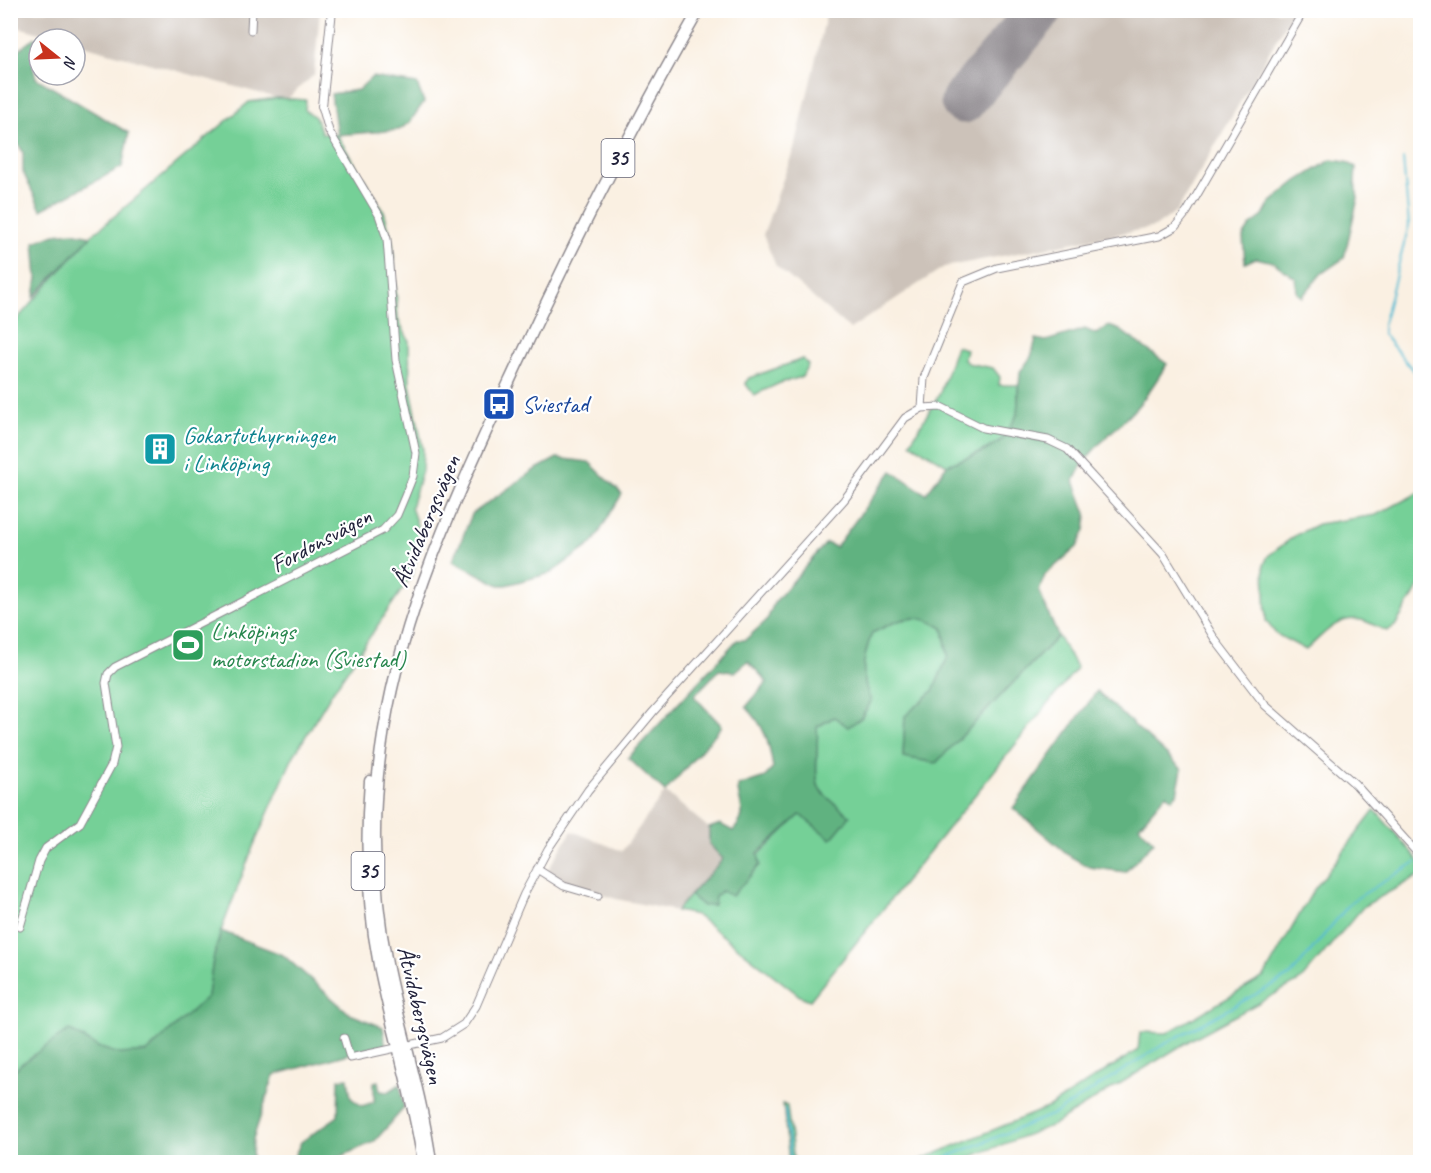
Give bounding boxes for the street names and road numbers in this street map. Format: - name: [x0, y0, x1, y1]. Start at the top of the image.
- road number: 35: [602, 139, 634, 177]
- street label: Åtvidabergsvägen: [385, 450, 467, 592]
- street label: Fordonsvägen: [265, 501, 377, 579]
- road number: 35: [352, 852, 385, 890]
- street label: Åtvidabergsvägen: [391, 943, 451, 1087]

